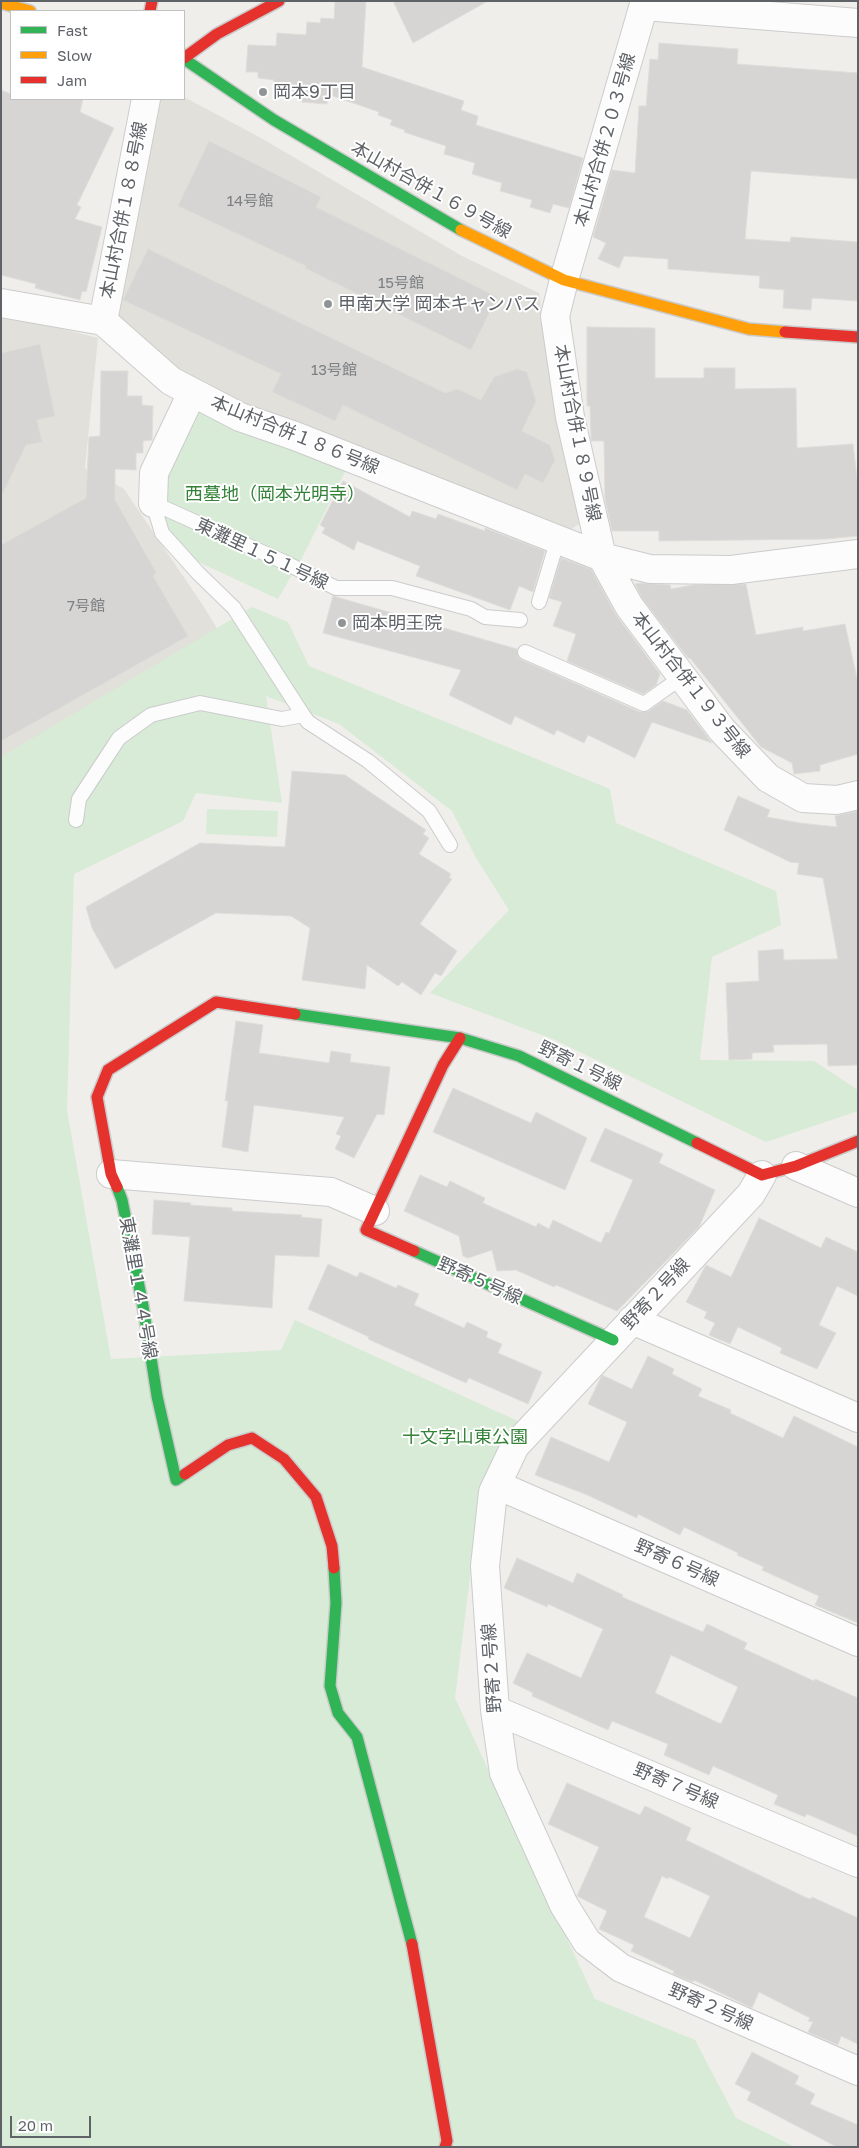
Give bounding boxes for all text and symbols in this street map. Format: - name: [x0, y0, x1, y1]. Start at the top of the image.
- legend: [10, 10, 185, 100]
- text: Fast: [57, 21, 88, 39]
- text: Slow: [57, 46, 92, 64]
- street label: 本山村合併２０３号線: [570, 51, 640, 229]
- text: Jam: [57, 71, 87, 89]
- place label: 岡本9丁目: [273, 81, 356, 103]
- marker: 岡本9丁目: [257, 86, 269, 98]
- street label: 本山村合併１８８号線: [96, 120, 152, 300]
- street label: 本山村合併１６９号線: [347, 137, 515, 243]
- house number: 14号館: [227, 192, 273, 210]
- house number: 15号館: [378, 274, 424, 292]
- place label: 甲南大学 岡本キャンパス: [338, 293, 540, 315]
- marker: 甲南大学 岡本キャンパス: [322, 298, 334, 310]
- street label: 本山村合併１８９号線: [549, 343, 605, 523]
- house number: 13号館: [311, 361, 357, 379]
- street label: 本山村合併１８６号線: [208, 391, 382, 479]
- park label: 西墓地（岡本光明寺）: [185, 483, 365, 505]
- street label: 東灘里１５１号線: [192, 514, 332, 594]
- house number: 7号館: [67, 597, 105, 615]
- street label: 本山村合併１９３号線: [627, 607, 755, 763]
- place label: 岡本明王院: [352, 612, 442, 634]
- marker: 岡本明王院: [336, 617, 348, 629]
- street label: 野寄１号線: [535, 1037, 625, 1095]
- street label: 東灘里１４４号線: [115, 1215, 161, 1361]
- street label: 野寄５号線: [434, 1253, 526, 1309]
- street label: 野寄２号線: [617, 1254, 695, 1334]
- park label: 十文字山東公園: [402, 1426, 528, 1448]
- street label: 野寄６号線: [631, 1535, 723, 1591]
- street label: 野寄２号線: [478, 1622, 506, 1714]
- street label: 野寄７号線: [630, 1758, 722, 1814]
- street label: 野寄２号線: [665, 1979, 757, 2035]
- scale bar: [12, 2106, 94, 2138]
- text: 20 m: [18, 2116, 53, 2134]

